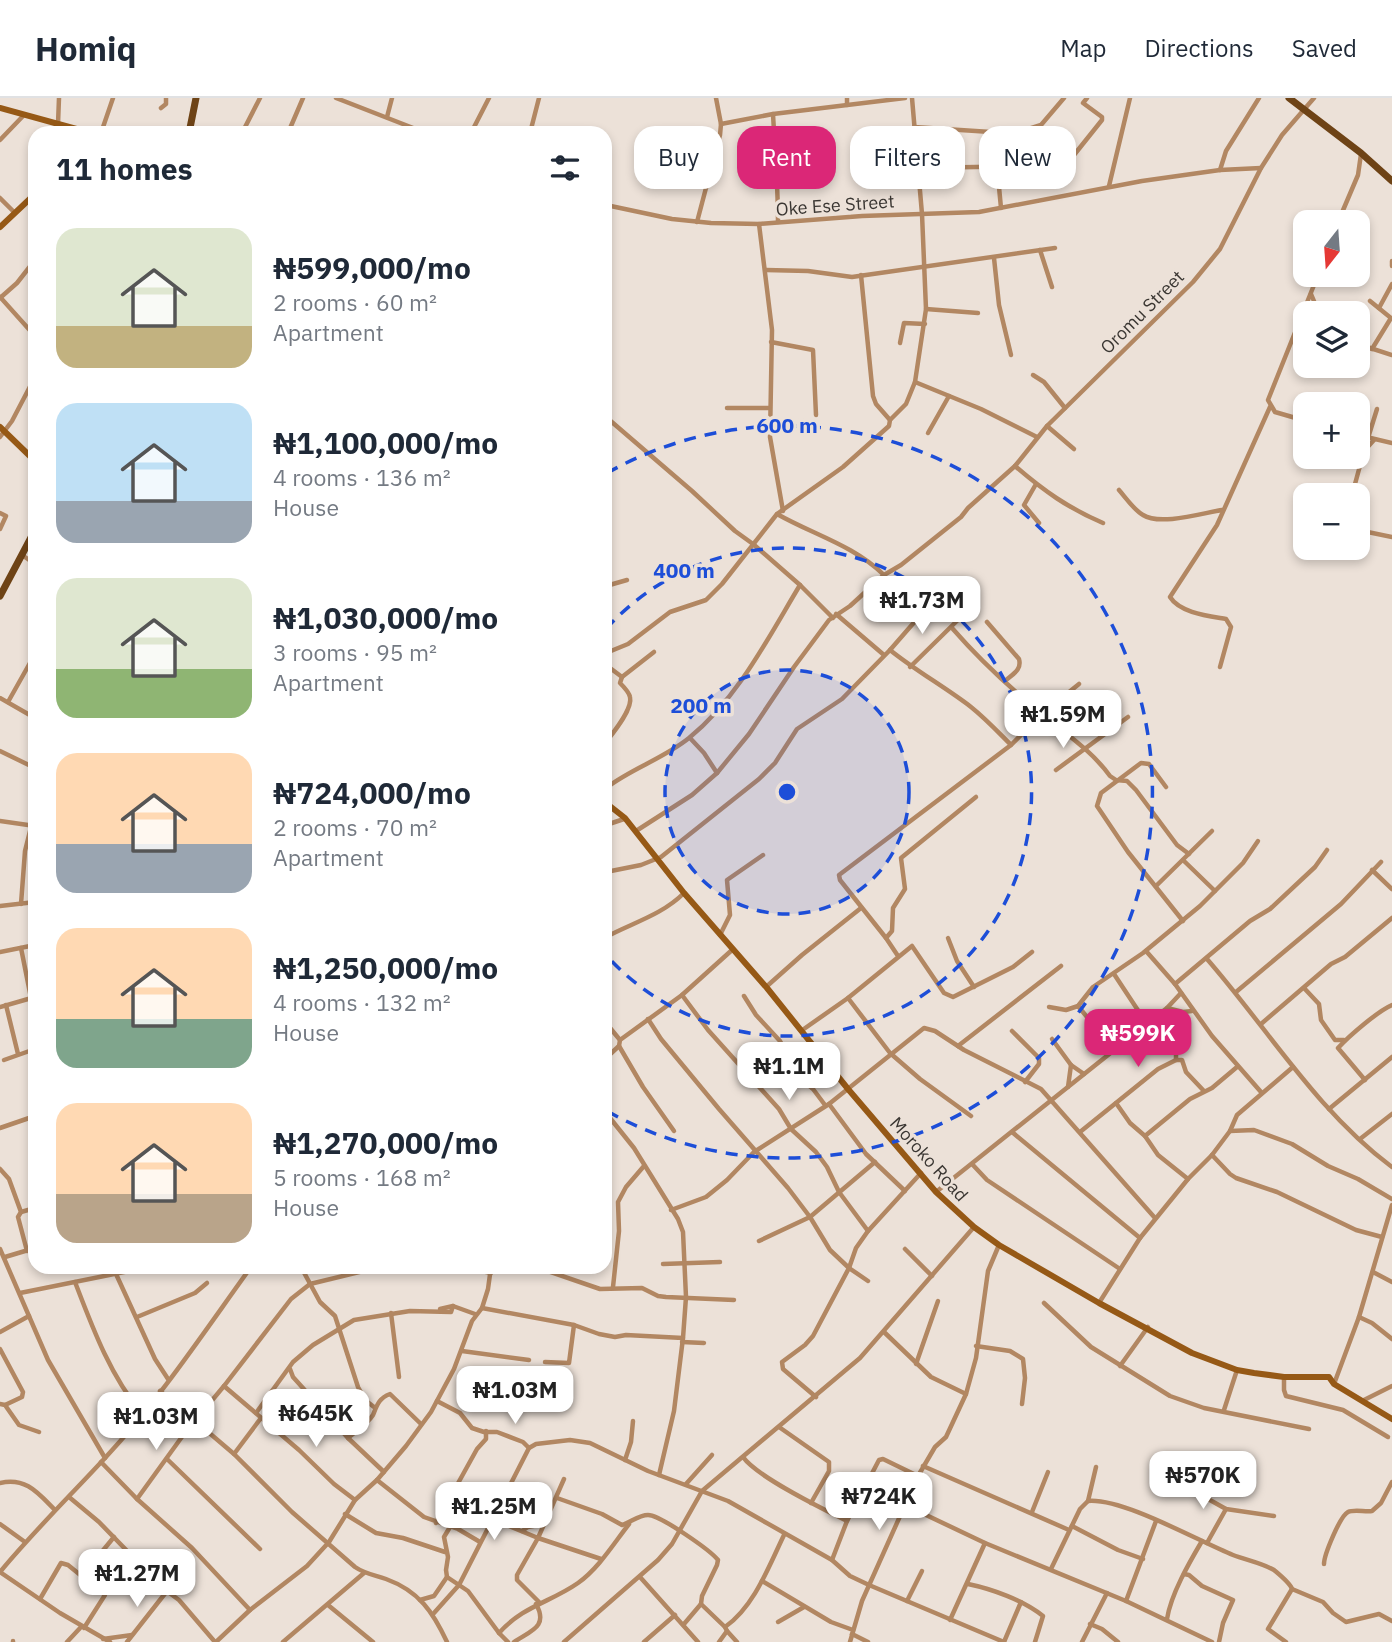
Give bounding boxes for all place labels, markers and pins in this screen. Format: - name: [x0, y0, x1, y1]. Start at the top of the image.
- pin: ₦1.73M: [865, 576, 979, 636]
- pin: ₦1.59M: [1006, 690, 1120, 750]
- centre of rings: [775, 780, 799, 804]
- pin: ₦599K: [1089, 1010, 1187, 1069]
- pin: ₦1.1M: [740, 1042, 838, 1102]
- pin: ₦1.03M: [458, 1366, 572, 1426]
- pin: ₦645K: [267, 1390, 365, 1449]
- pin: ₦1.03M: [99, 1392, 213, 1452]
- pin: ₦570K: [1154, 1452, 1252, 1511]
- pin: ₦724K: [830, 1472, 928, 1532]
- pin: ₦1.25M: [437, 1482, 551, 1542]
- pin: ₦1.27M: [80, 1550, 194, 1609]

